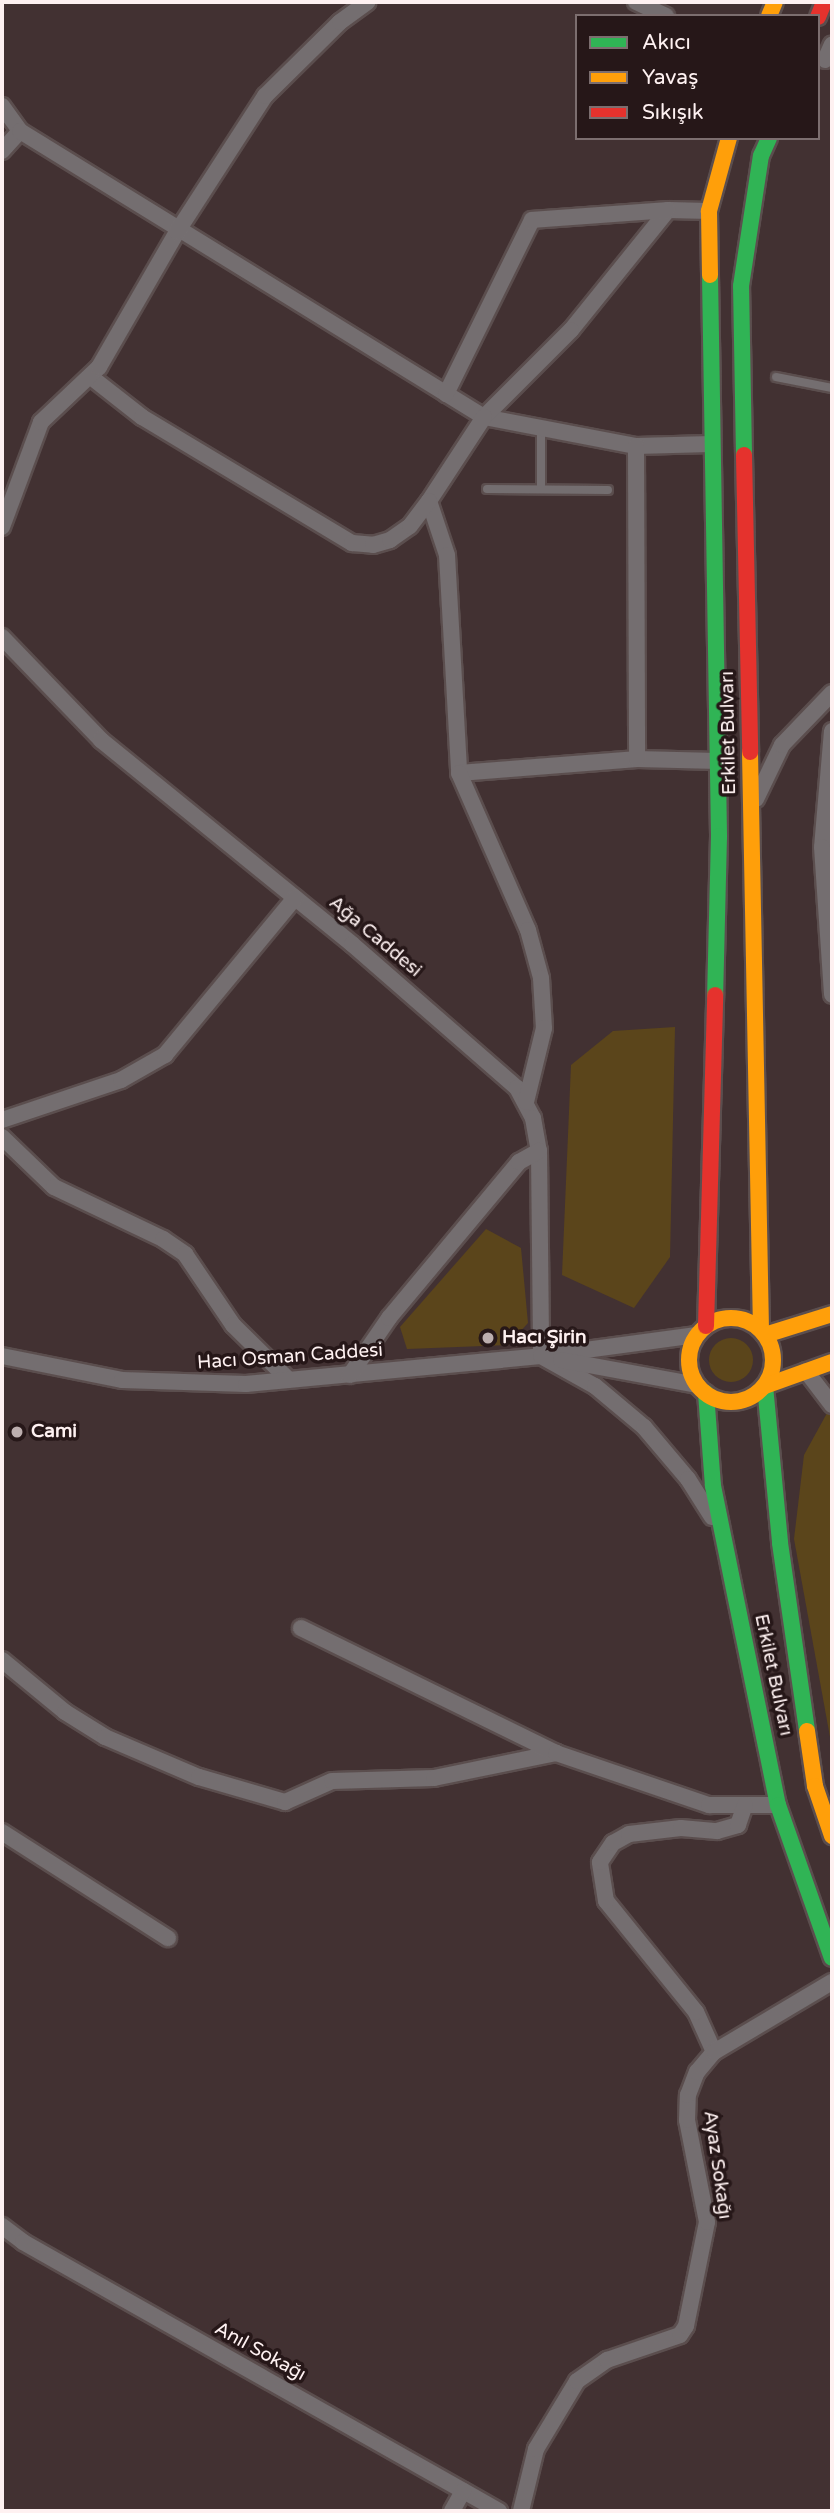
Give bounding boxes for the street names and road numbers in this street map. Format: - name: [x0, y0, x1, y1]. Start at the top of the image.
- street label: Erkilet Bulvarı: [717, 671, 741, 795]
- street label: Ağa Caddesi: [324, 892, 426, 982]
- street label: Hacı Osman Caddesi: [196, 1339, 384, 1375]
- street label: Erkilet Bulvarı: [749, 1612, 797, 1738]
- street label: Ayaz Sokağı: [698, 2109, 736, 2221]
- street label: Anıl Sokağı: [210, 2318, 310, 2386]

